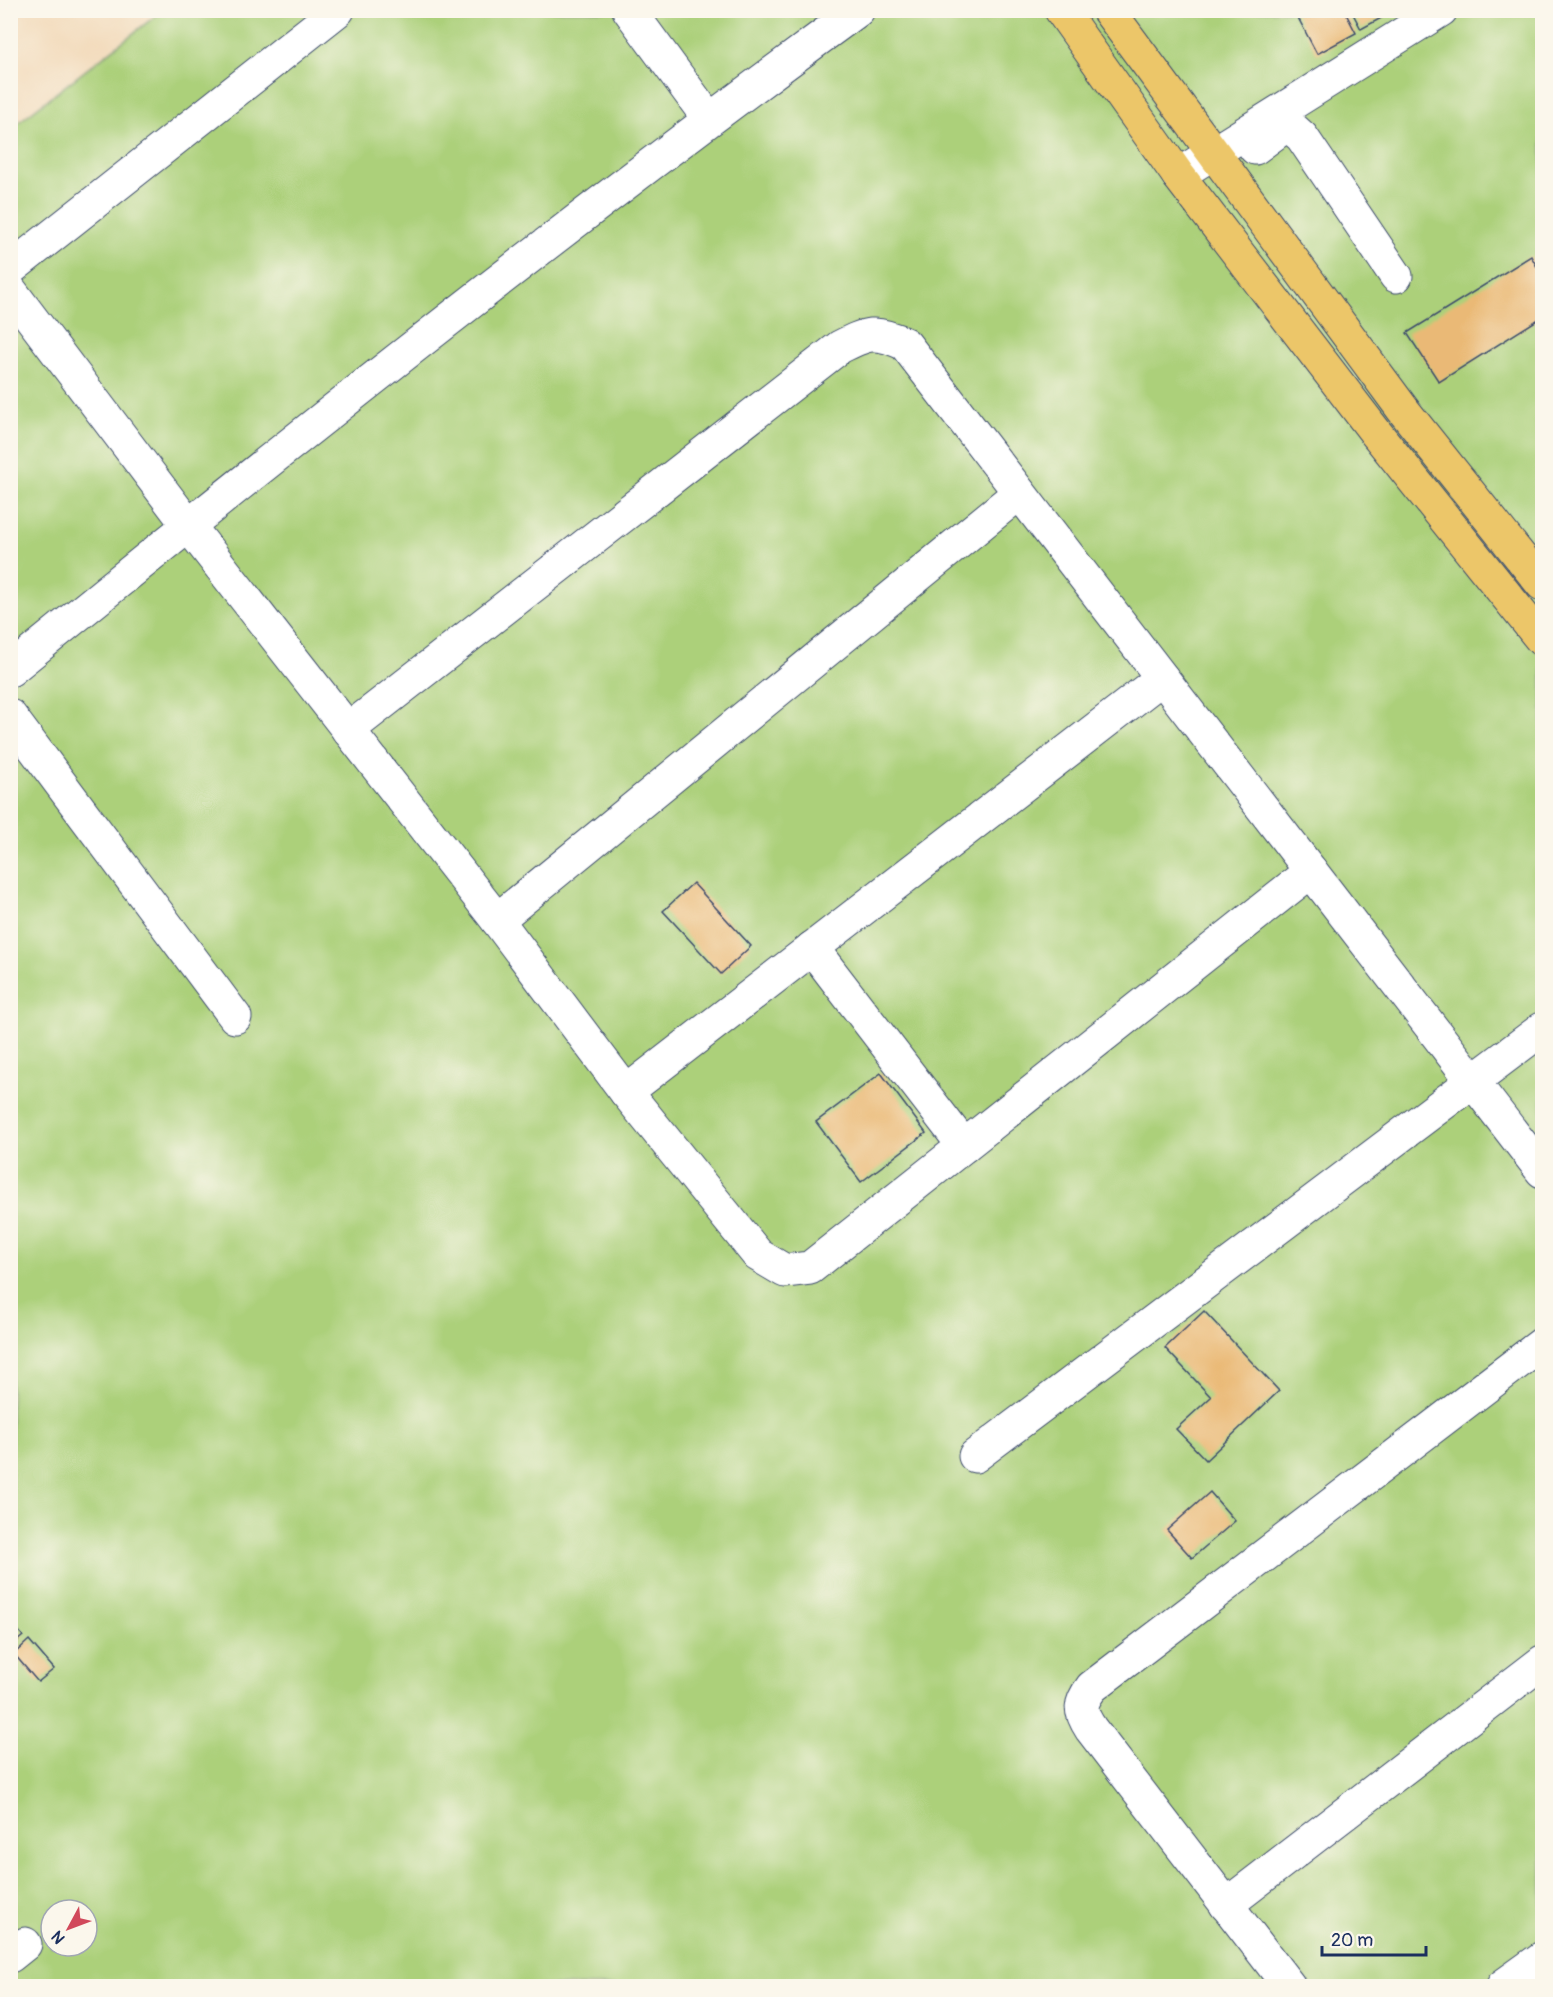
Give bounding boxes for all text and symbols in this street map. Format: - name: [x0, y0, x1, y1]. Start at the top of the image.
- north arrow: [39, 1898, 99, 1958]
- scale bar: [1322, 1919, 1426, 1957]
- text: N: [47, 1926, 70, 1948]
- text: 20 m: [1331, 1929, 1373, 1952]

